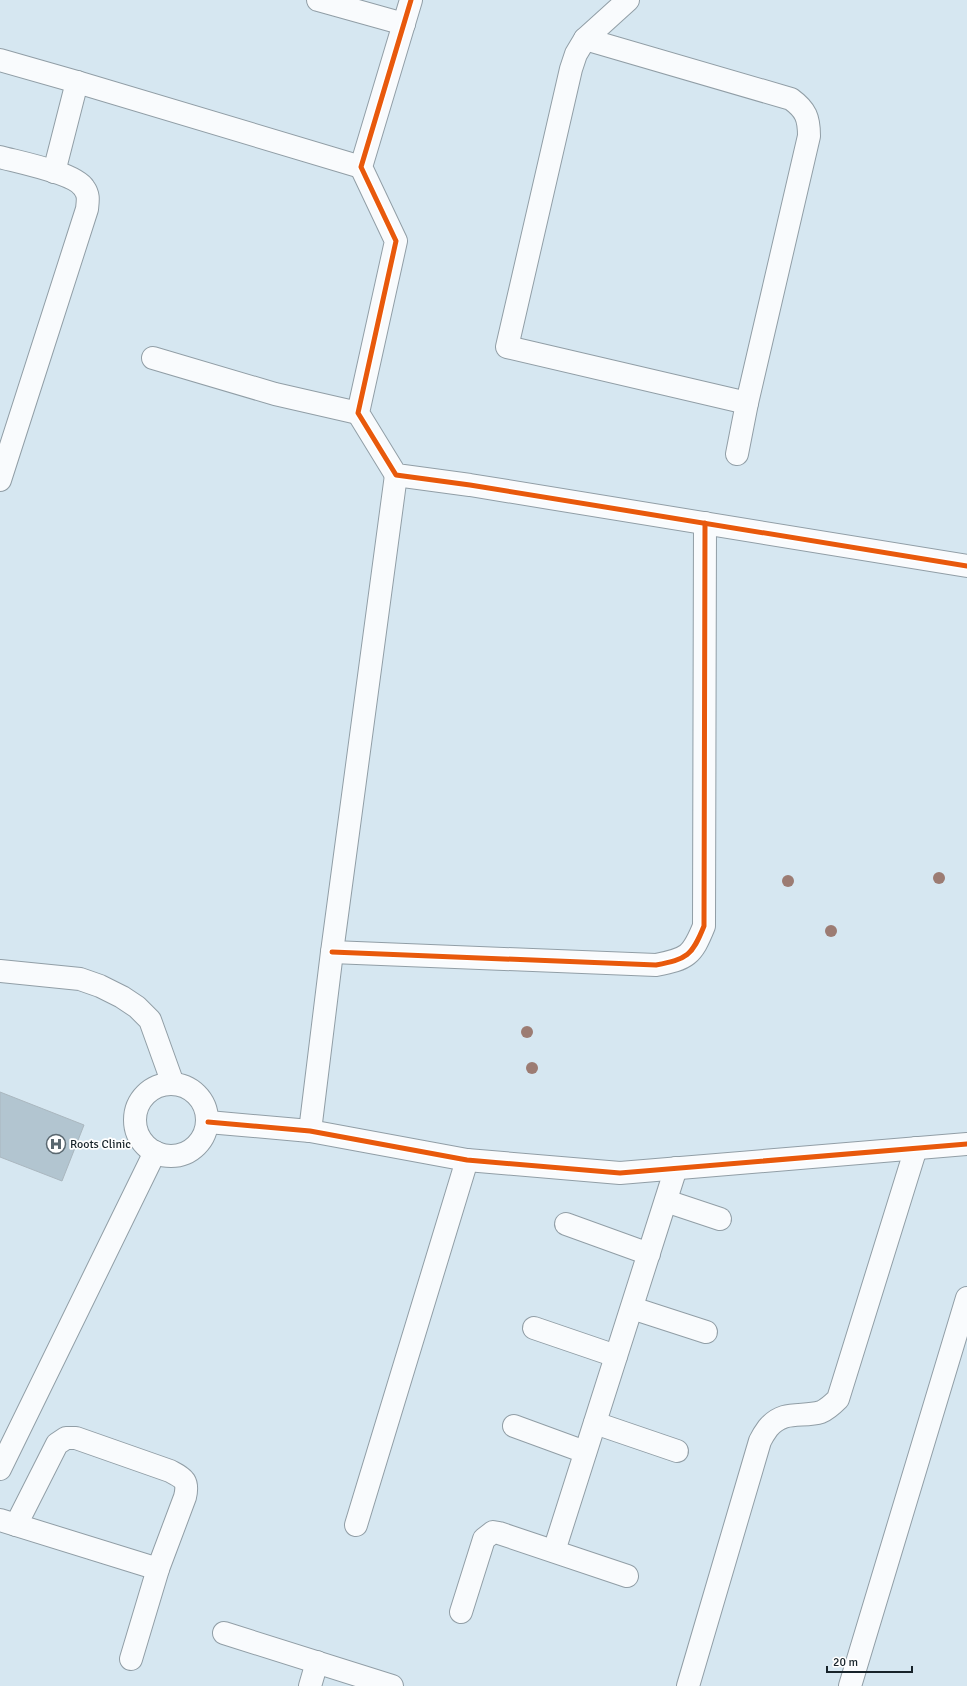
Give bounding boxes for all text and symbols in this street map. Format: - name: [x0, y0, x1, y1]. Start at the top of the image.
- hospital icon: Roots Clinic: [45, 1133, 67, 1155]
- place label: Roots Clinic: [70, 1137, 131, 1152]
- scale bar: [827, 1648, 912, 1674]
- text: 20 m: [833, 1655, 858, 1670]

